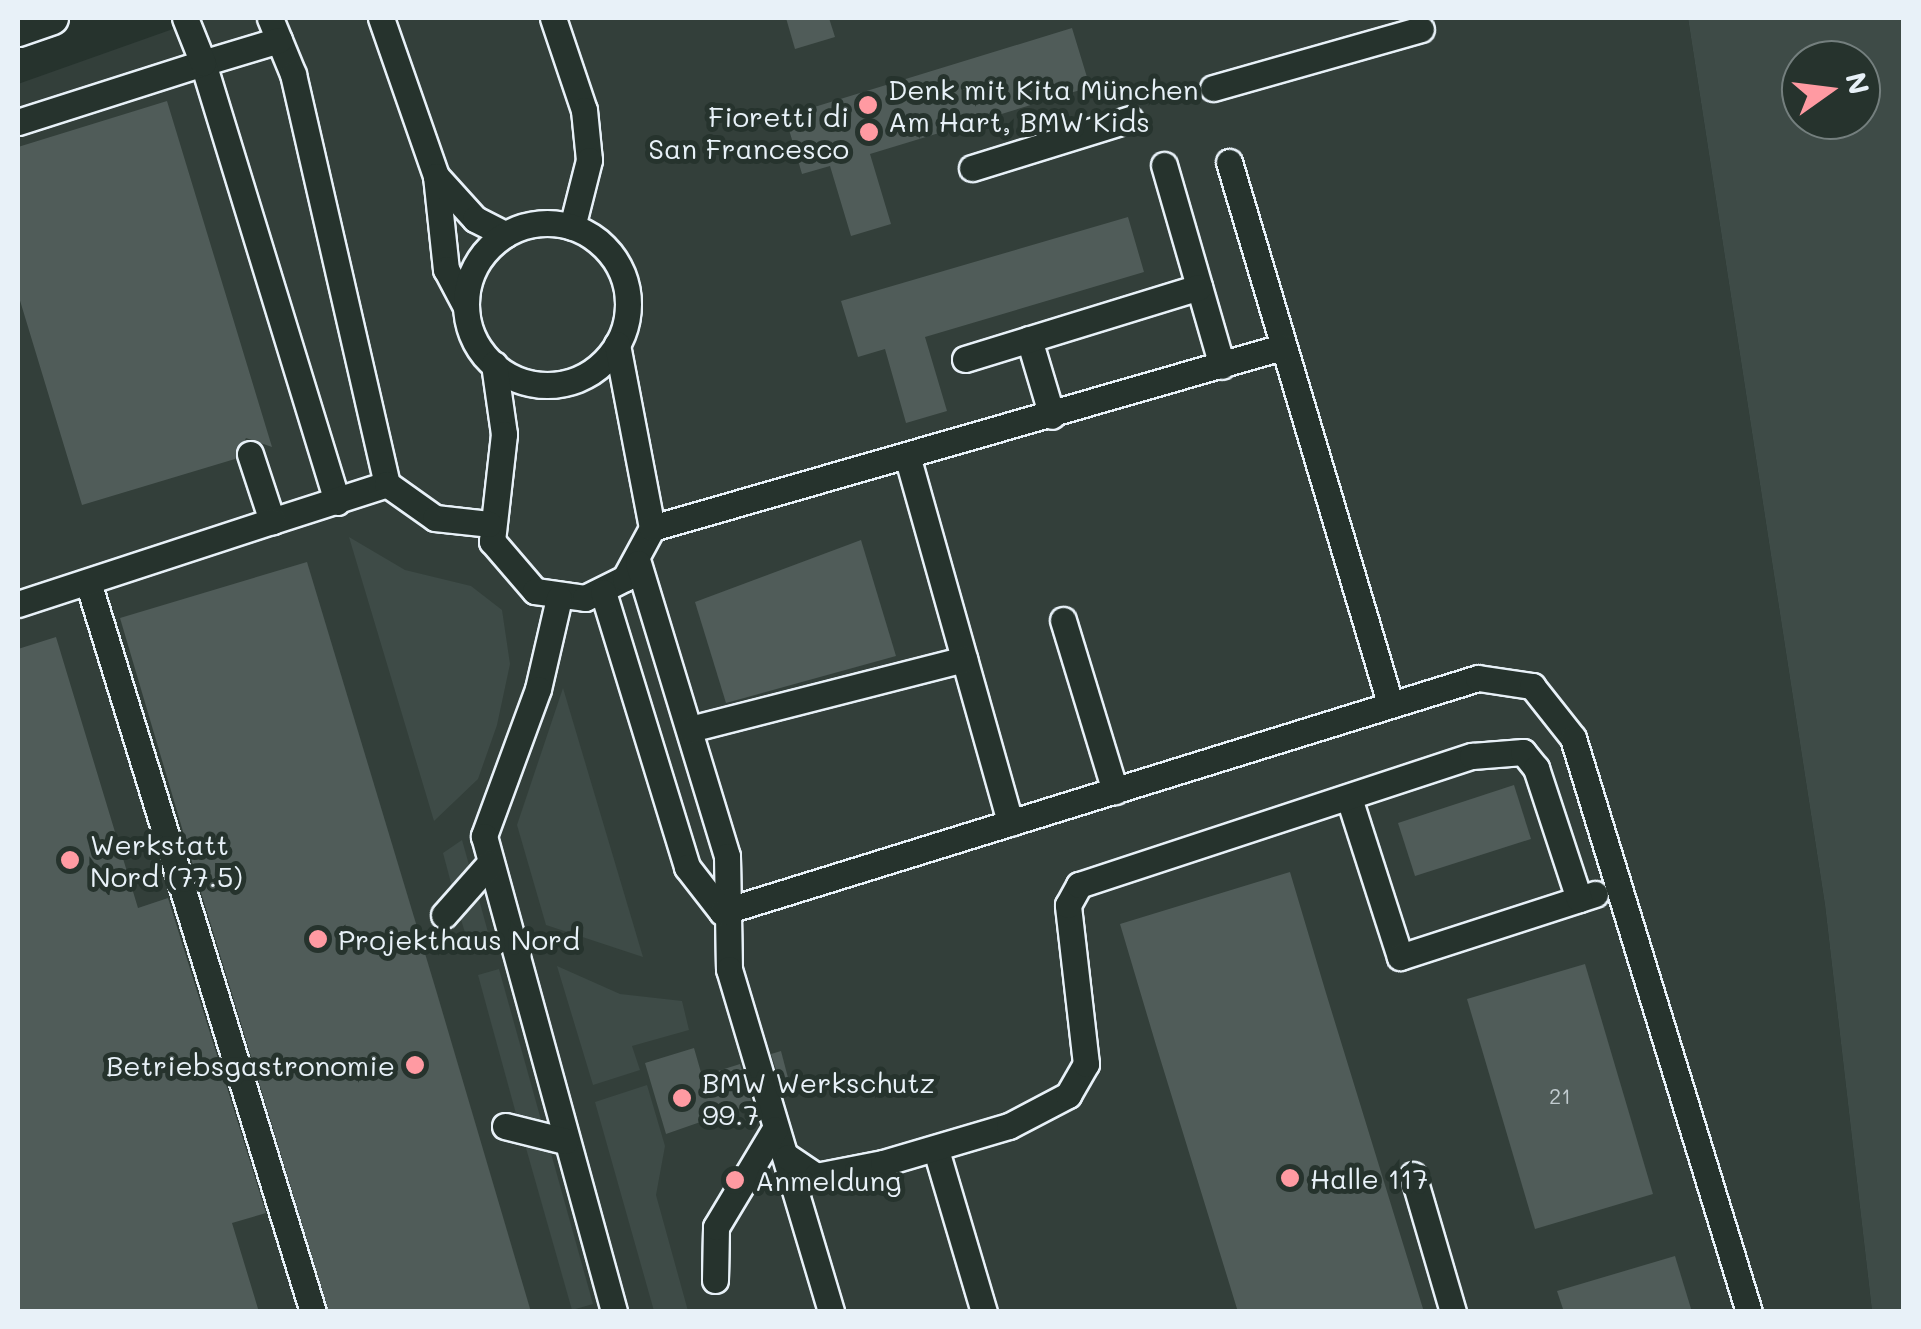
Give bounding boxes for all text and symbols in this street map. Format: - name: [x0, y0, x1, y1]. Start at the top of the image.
- north arrow: [1781, 40, 1881, 140]
- text: N: [1838, 69, 1878, 98]
- place label: Denk mit Kita München Am Hart, BMW Kids: [888, 72, 1199, 138]
- marker: Denk mit Kita München Am Hart, BMW Kids: [857, 94, 879, 116]
- place label: Fioretti di San Francesco: [648, 99, 849, 165]
- marker: Fioretti di San Francesco: [858, 121, 880, 143]
- place label: Werkstatt Nord (77.5): [90, 827, 243, 893]
- marker: Werkstatt Nord (77.5): [59, 849, 81, 871]
- place label: Projekthaus Nord: [338, 922, 580, 956]
- marker: Projekthaus Nord: [307, 928, 329, 950]
- place label: Betriebsgastronomie: [106, 1048, 395, 1082]
- marker: Betriebsgastronomie: [404, 1054, 426, 1076]
- place label: BMW Werkschutz 99.7: [702, 1065, 935, 1131]
- house number: 21: [1549, 1083, 1571, 1109]
- marker: BMW Werkschutz 99.7: [671, 1087, 693, 1109]
- place label: Halle 117: [1310, 1161, 1428, 1195]
- place label: Anmeldung: [755, 1163, 901, 1197]
- marker: Halle 117: [1279, 1167, 1301, 1189]
- marker: Anmeldung: [724, 1169, 746, 1191]

